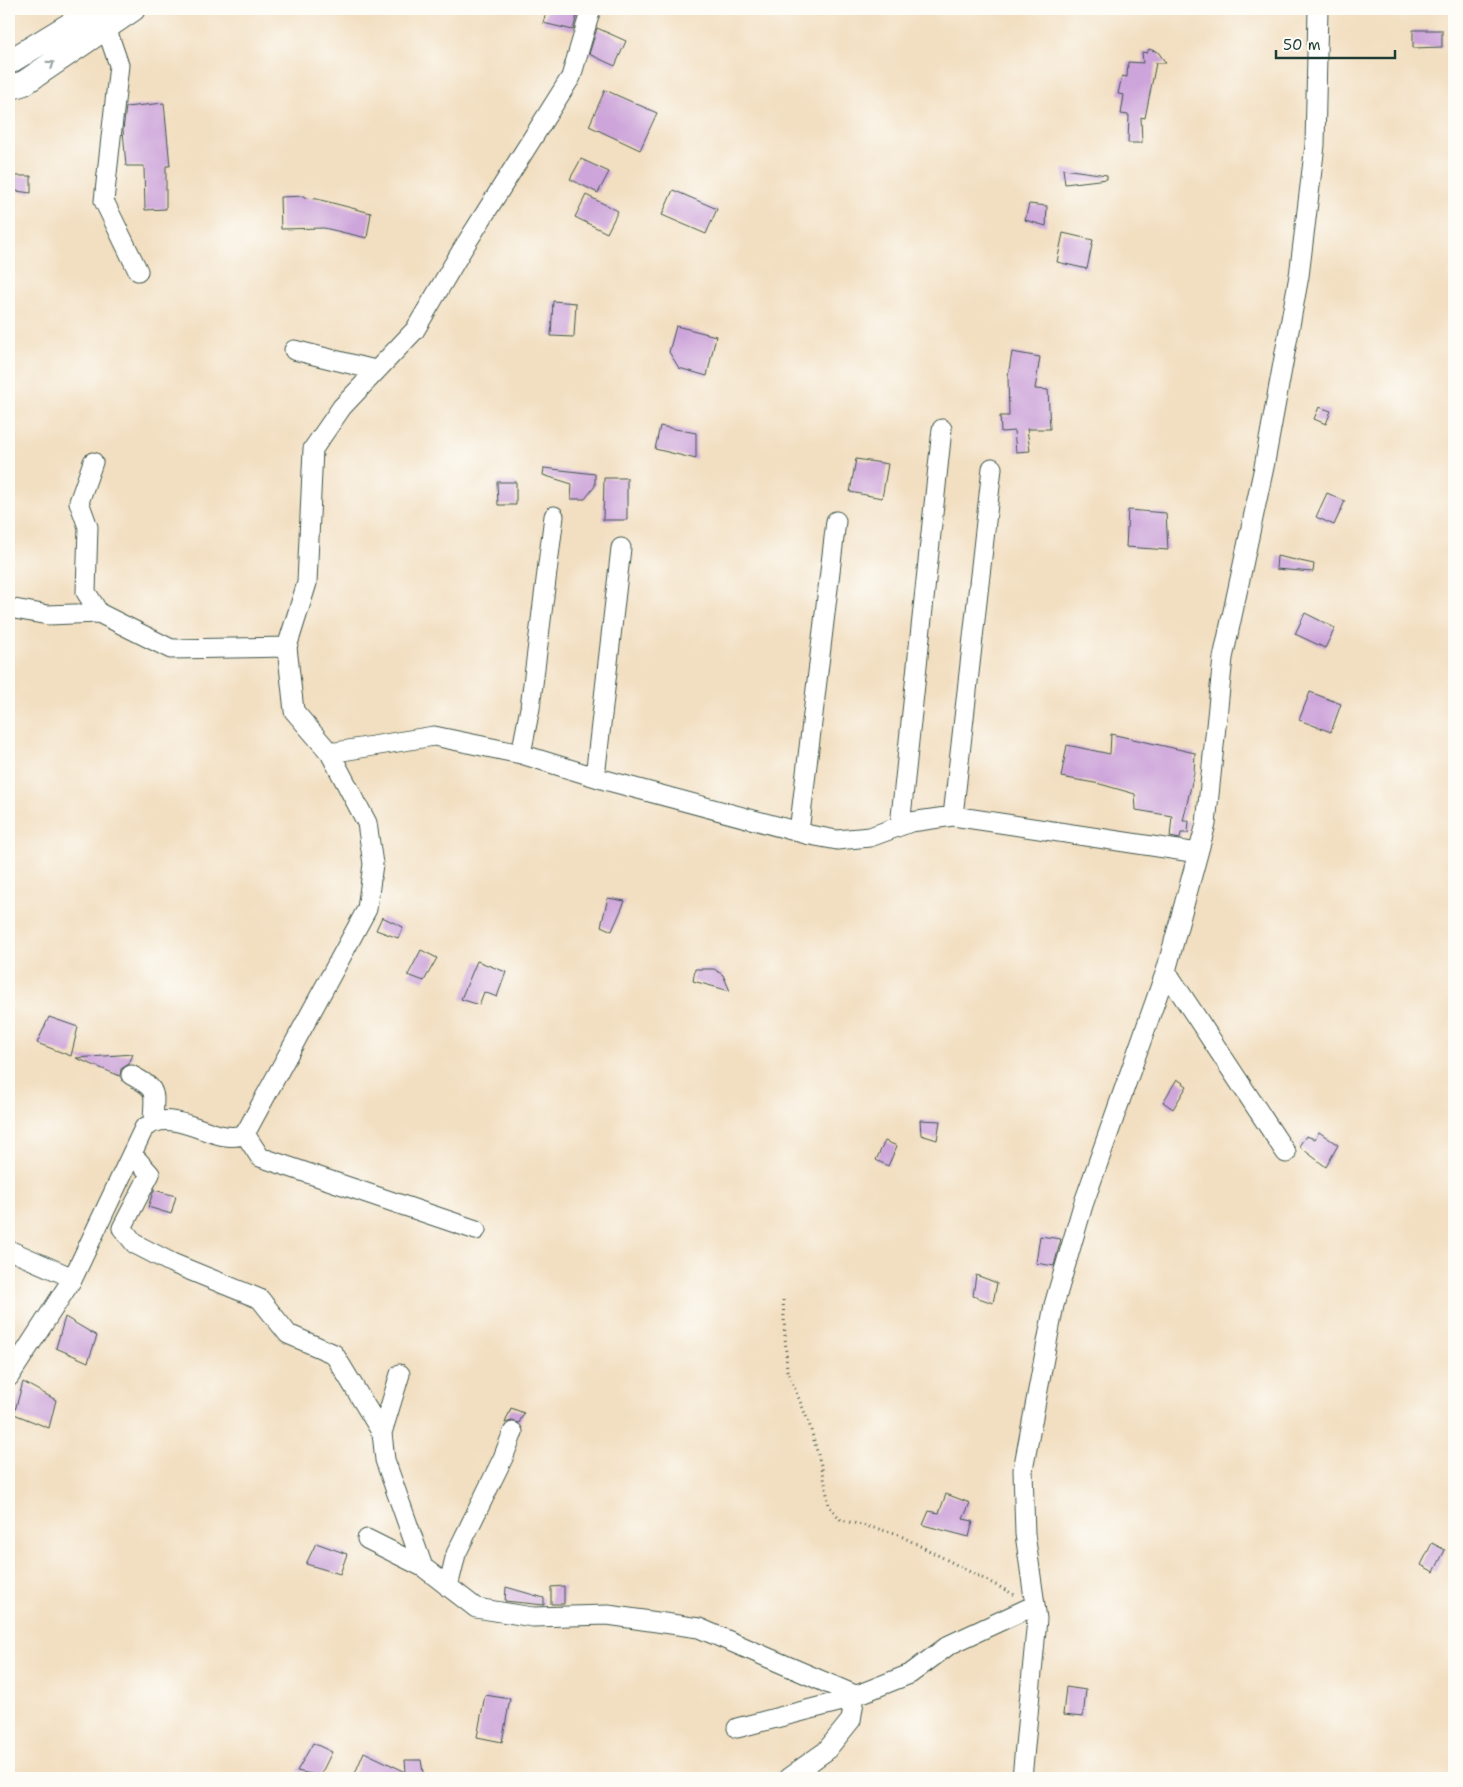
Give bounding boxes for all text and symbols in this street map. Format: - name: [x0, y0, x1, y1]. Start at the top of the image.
- scale bar: [1276, 28, 1394, 60]
- text: 50 m: [1283, 35, 1321, 55]
- one-way arrow: [45, 61, 55, 70]

